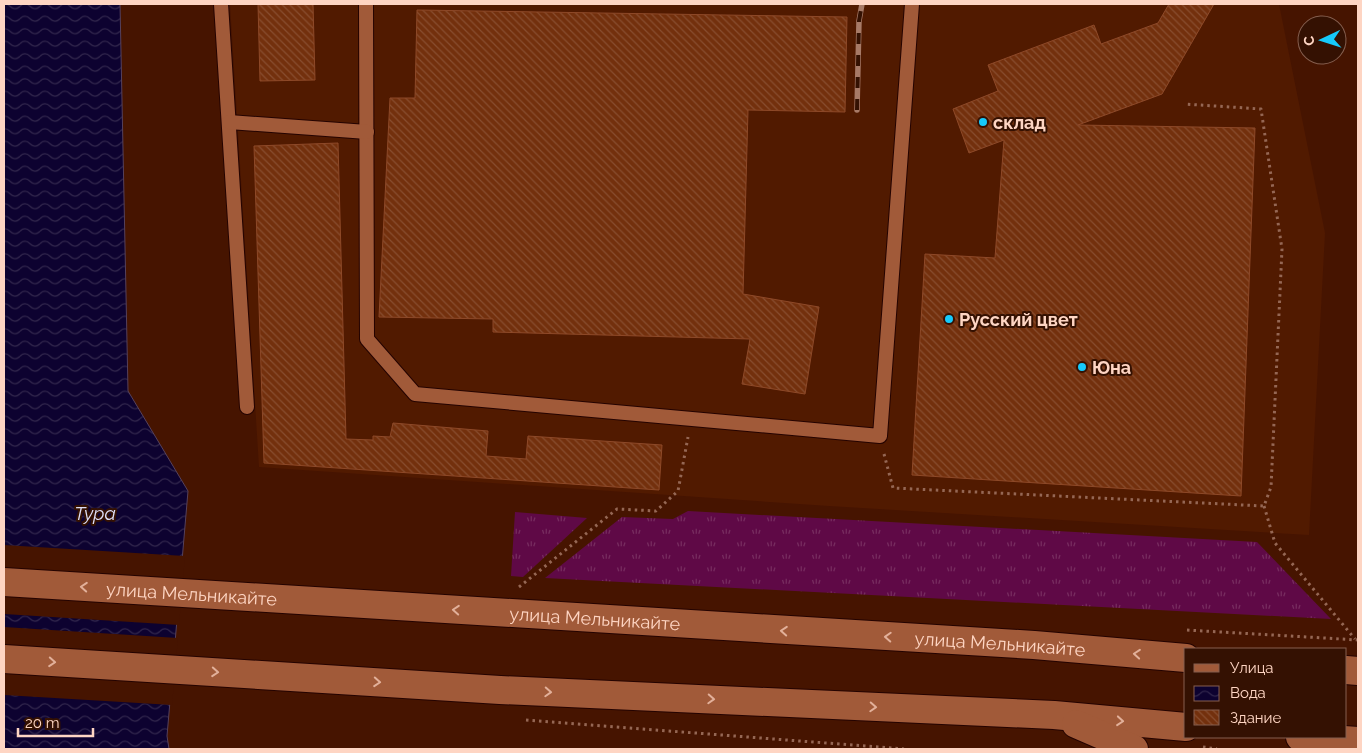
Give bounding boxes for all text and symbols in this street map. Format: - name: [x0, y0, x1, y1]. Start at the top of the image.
- north arrow: [1297, 15, 1347, 65]
- text: С: [1301, 35, 1317, 46]
- place label: склад: [993, 112, 1046, 133]
- marker: склад: [977, 116, 989, 128]
- place label: Русский цвет: [959, 309, 1078, 330]
- marker: Русский цвет: [943, 313, 955, 325]
- place label: Юна: [1092, 357, 1131, 378]
- marker: Юна: [1076, 361, 1088, 373]
- water label: Тура: [74, 502, 116, 524]
- street label: улица Мельникайте: [106, 578, 278, 609]
- one-way arrow: [80, 582, 88, 593]
- street label: улица Мельникайте: [509, 602, 681, 634]
- one-way arrow: [451, 604, 459, 615]
- one-way arrow: [779, 625, 787, 636]
- street label: улица Мельникайте: [914, 627, 1087, 660]
- one-way arrow: [883, 632, 891, 643]
- one-way arrow: [1133, 648, 1141, 659]
- legend: [1184, 648, 1347, 738]
- one-way arrow: [49, 656, 57, 667]
- text: Улица: [1230, 659, 1274, 677]
- one-way arrow: [211, 666, 219, 677]
- one-way arrow: [373, 676, 381, 687]
- text: Вода: [1230, 684, 1266, 702]
- one-way arrow: [545, 686, 553, 697]
- one-way arrow: [707, 694, 715, 705]
- one-way arrow: [869, 701, 877, 712]
- scale bar: [18, 706, 92, 738]
- text: Здание: [1230, 709, 1282, 727]
- text: 20 m: [25, 714, 60, 732]
- one-way arrow: [1116, 715, 1124, 726]

